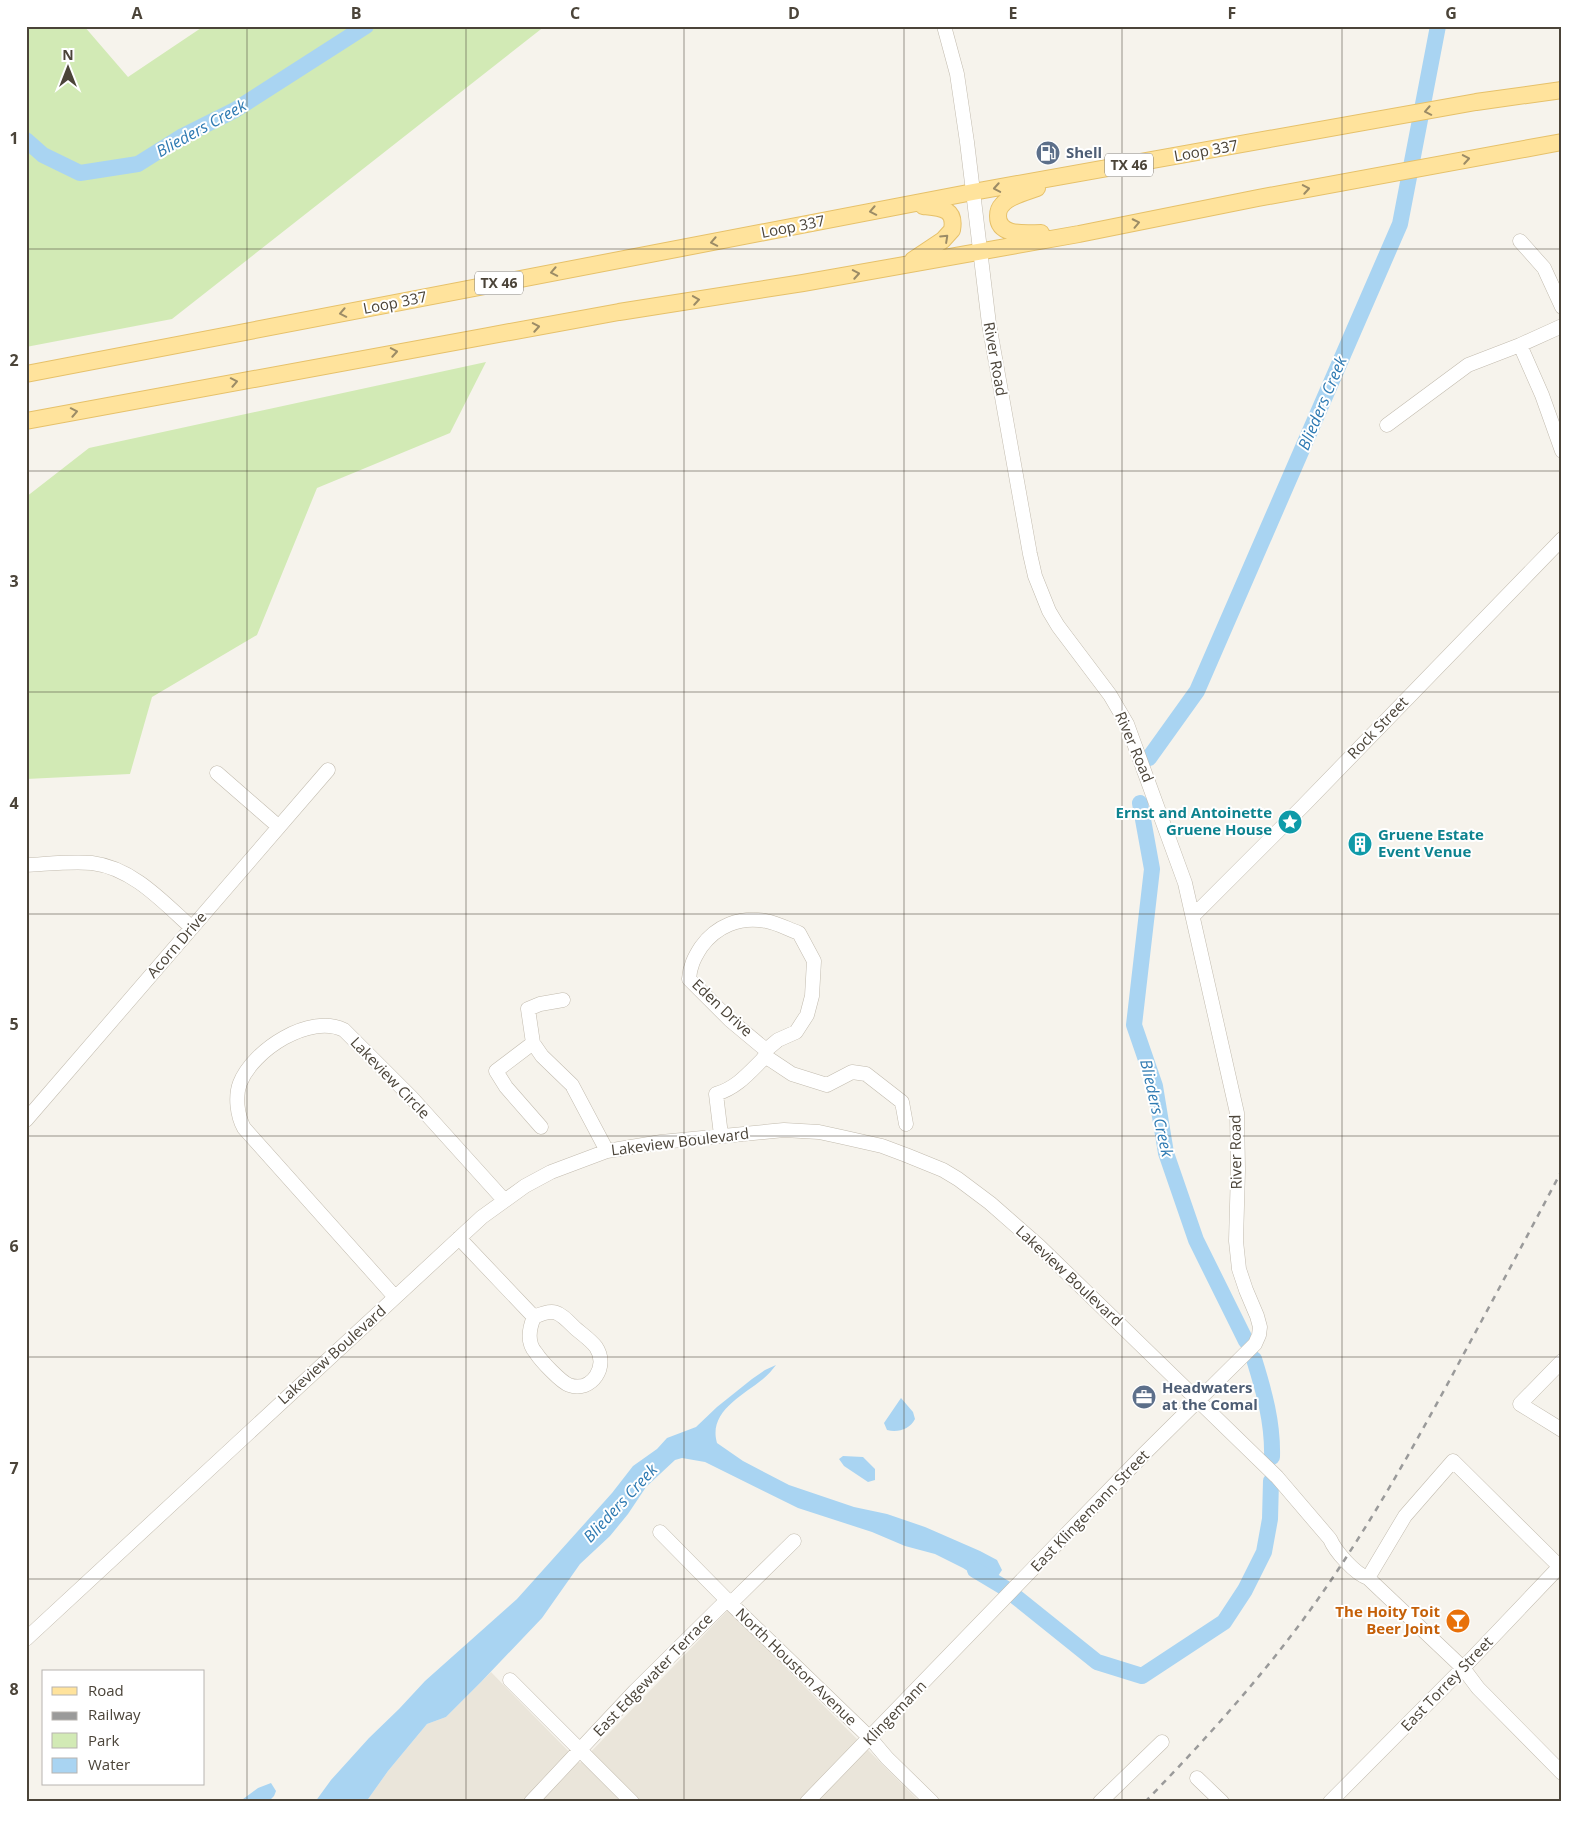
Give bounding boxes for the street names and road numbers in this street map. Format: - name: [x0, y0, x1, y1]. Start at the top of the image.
- street label: Loop 337: [1172, 135, 1239, 165]
- road number: TX 46: [1105, 154, 1153, 176]
- street label: Loop 337: [759, 210, 826, 242]
- road number: TX 46: [475, 272, 523, 294]
- street label: Loop 337: [361, 286, 428, 318]
- street label: River Road: [980, 320, 1012, 397]
- street label: Rock Street: [1343, 692, 1412, 763]
- street label: River Road: [1111, 708, 1159, 785]
- street label: Acorn Drive: [142, 907, 211, 982]
- street label: Eden Drive: [688, 974, 757, 1040]
- street label: Lakeview Circle: [347, 1032, 435, 1123]
- street label: River Road: [1224, 1114, 1246, 1190]
- street label: Lakeview Boulevard: [610, 1123, 750, 1159]
- street label: Lakeview Boulevard: [1012, 1221, 1127, 1330]
- street label: Lakeview Boulevard: [273, 1300, 390, 1408]
- street label: East Klingemann Street: [1026, 1445, 1153, 1576]
- street label: North Houston Avenue: [732, 1603, 862, 1729]
- street label: East Edgewater Terrace: [588, 1608, 716, 1740]
- street label: East Torrey Street: [1396, 1632, 1497, 1735]
- street label: Klingemann: [858, 1675, 930, 1749]

